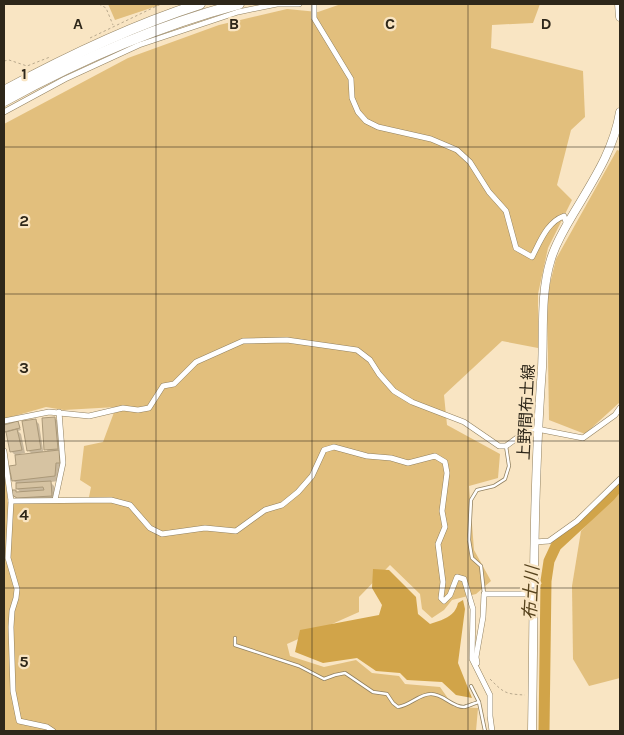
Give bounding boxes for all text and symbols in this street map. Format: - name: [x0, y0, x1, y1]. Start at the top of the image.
- text: A: [73, 14, 83, 33]
- text: B: [229, 14, 239, 33]
- text: C: [385, 14, 395, 33]
- text: D: [541, 14, 552, 33]
- text: 1: [21, 64, 27, 83]
- text: 2: [19, 211, 29, 230]
- text: 3: [19, 358, 29, 377]
- street label: 上野間布土線: [514, 364, 538, 460]
- text: 4: [19, 505, 29, 524]
- water label: 布土川: [519, 563, 544, 621]
- text: 5: [19, 652, 29, 671]

